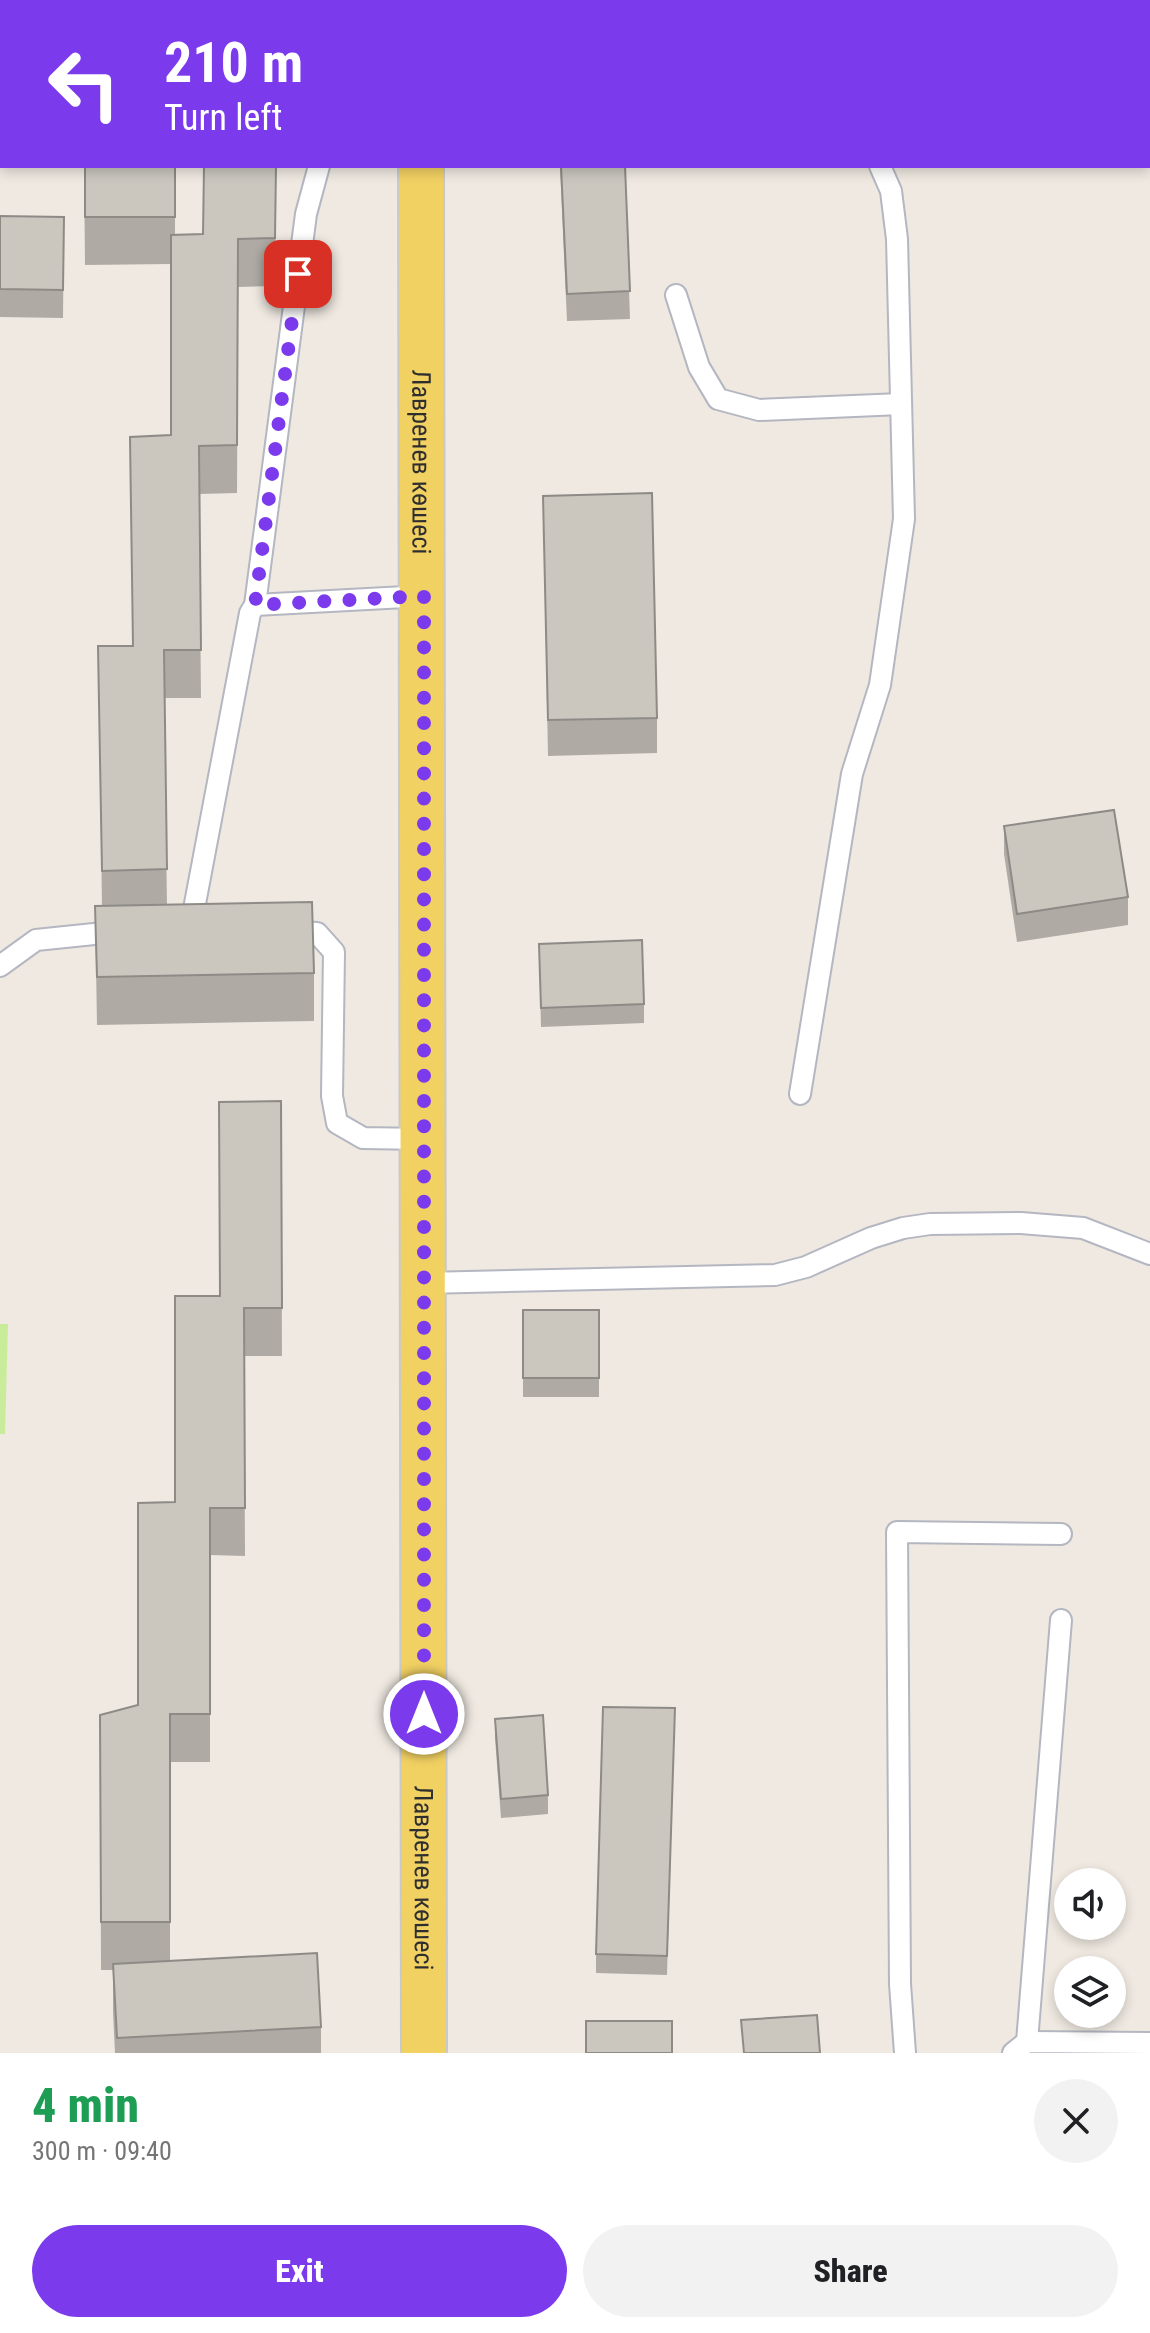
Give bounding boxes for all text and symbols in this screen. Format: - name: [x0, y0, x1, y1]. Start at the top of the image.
- text: 210 m: [164, 30, 303, 96]
- icon: left: [32, 32, 136, 136]
- text: Turn left: [164, 97, 282, 139]
- pin: [264, 240, 332, 308]
- icon: arrive: [276, 252, 320, 296]
- street label: Лавренев көшесі: [406, 370, 437, 554]
- position arrow: [382, 1672, 466, 1756]
- street label: Лавренев көшесі: [409, 1786, 439, 1970]
- map controls: [1054, 1868, 1126, 2028]
- button: sound: [1054, 1868, 1126, 1940]
- button: layers: [1054, 1956, 1126, 2028]
- text: 4 min: [32, 2077, 139, 2134]
- button: close: [1034, 2079, 1118, 2163]
- text: 300 m · 09:40: [32, 2136, 172, 2166]
- button: Exit: [32, 2225, 567, 2317]
- button: Share: [583, 2225, 1118, 2317]

